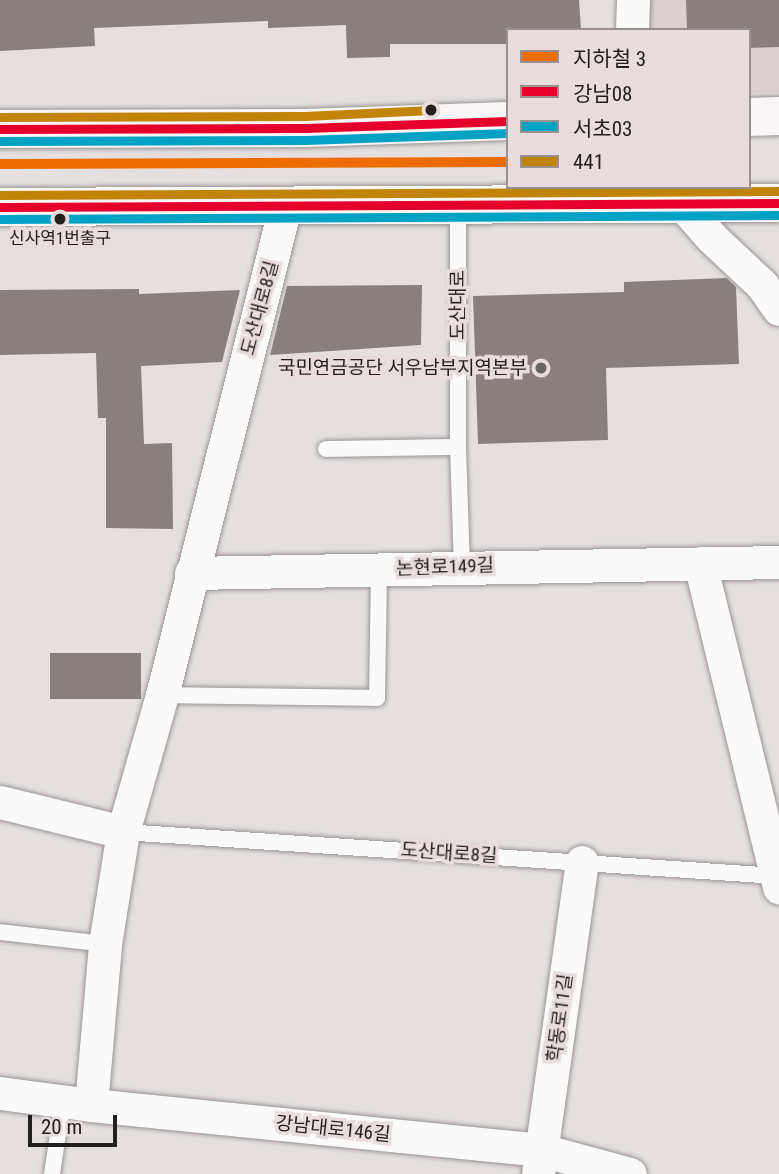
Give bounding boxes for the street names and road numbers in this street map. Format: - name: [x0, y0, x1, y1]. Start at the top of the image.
- street label: 도산대로8길: [236, 258, 284, 358]
- street label: 도산대로: [447, 270, 469, 340]
- street label: 논현로149길: [396, 554, 494, 580]
- street label: 도산대로8길: [400, 838, 498, 868]
- street label: 학동로11길: [543, 973, 577, 1063]
- street label: 강남대로146길: [274, 1112, 392, 1146]

